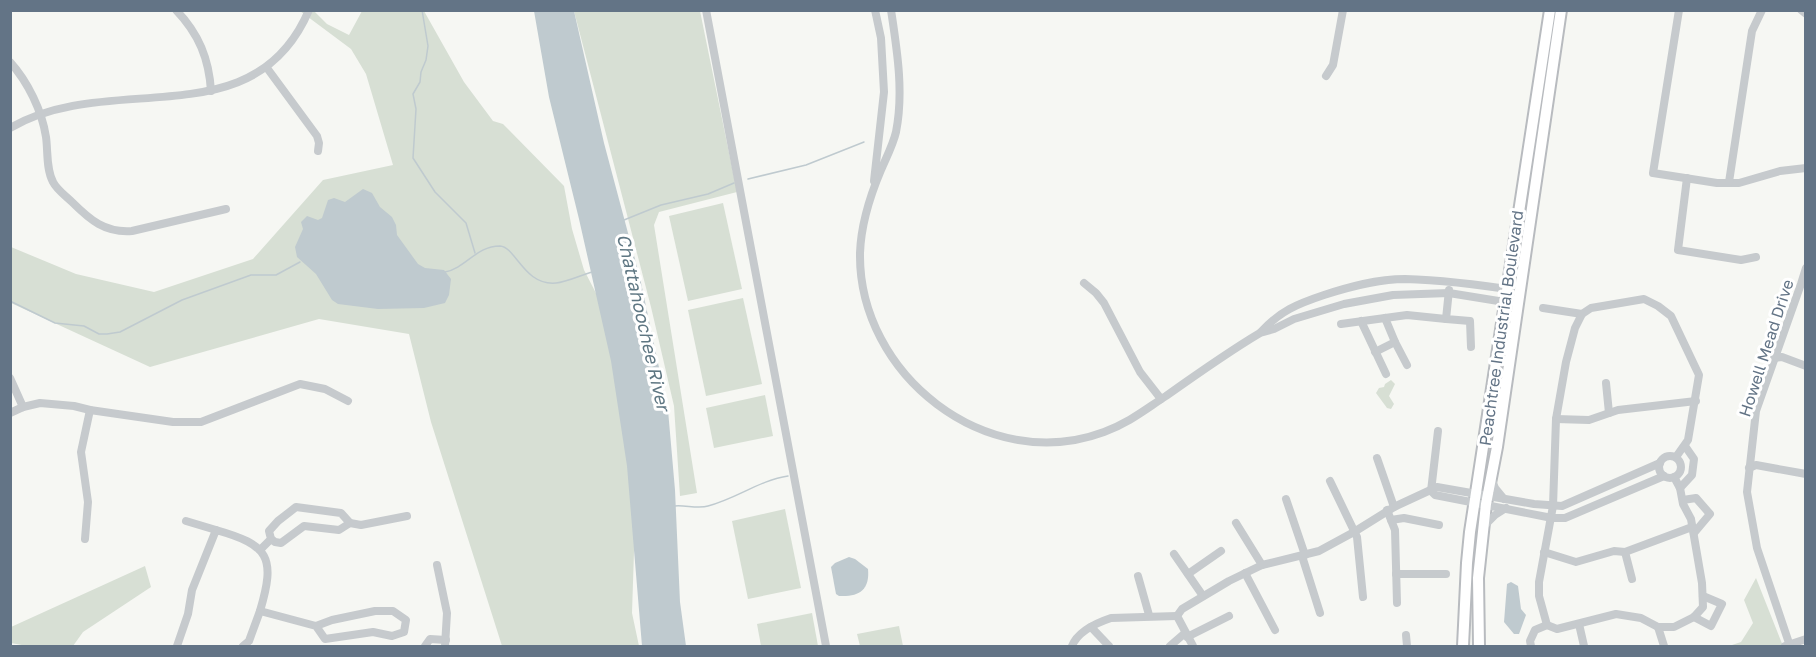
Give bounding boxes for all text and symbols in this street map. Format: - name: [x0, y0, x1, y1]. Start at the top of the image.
- street label: Peachtree Industrial Boulevard: [1475, 209, 1527, 447]
- water label: Chattahoochee River: [613, 231, 676, 415]
- street label: Howell Mead Drive: [1734, 277, 1798, 419]

